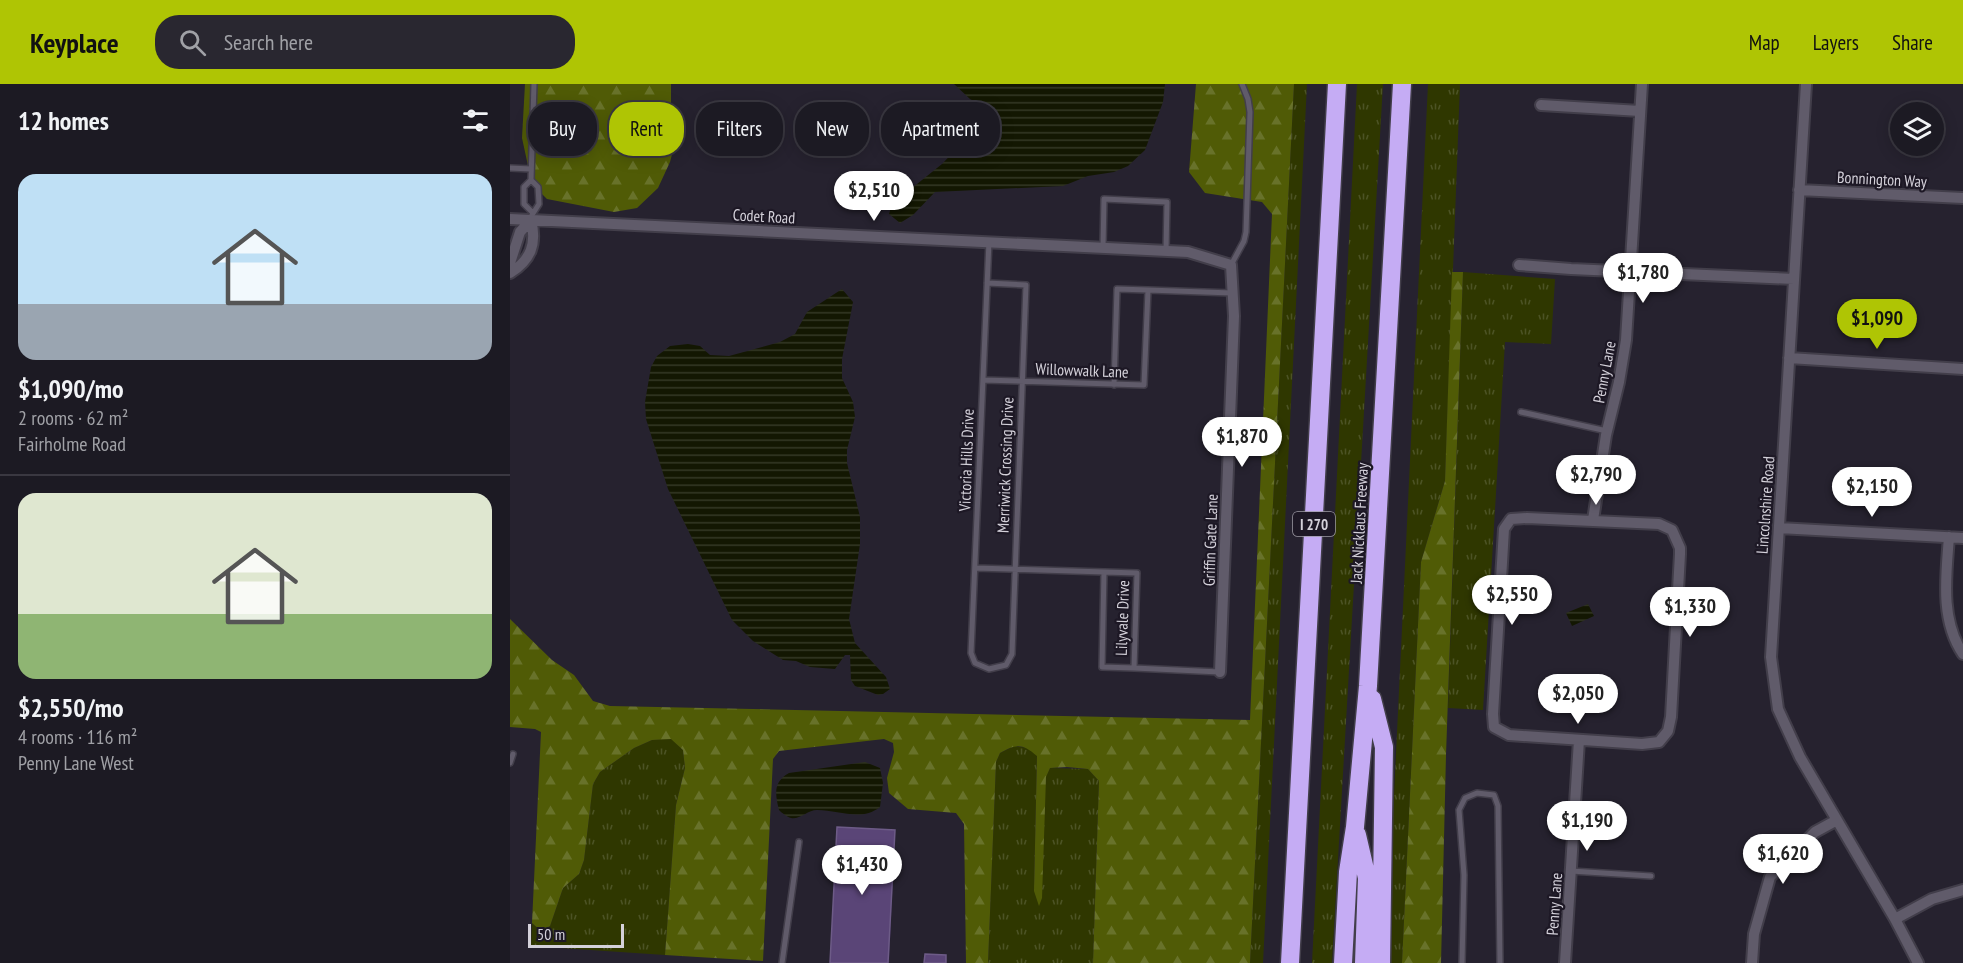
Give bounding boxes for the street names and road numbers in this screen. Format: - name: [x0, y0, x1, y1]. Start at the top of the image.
- street label: Bonnington Way: [1837, 167, 1927, 191]
- street label: Codet Road: [732, 204, 796, 228]
- street label: Penny Lane: [1588, 339, 1620, 405]
- street label: Willowwalk Lane: [1035, 358, 1129, 382]
- street label: Merriwick Crossing Drive: [993, 397, 1017, 533]
- street label: Victoria Hills Drive: [954, 408, 978, 513]
- street label: Lincolnshire Road: [1752, 455, 1778, 554]
- street label: Jack Nicklaus Freeway: [1346, 462, 1372, 585]
- street label: Griffin Gate Lane: [1198, 494, 1222, 586]
- road number: I 270: [1293, 512, 1335, 536]
- street label: Lilyvale Drive: [1111, 580, 1133, 656]
- street label: Penny Lane: [1542, 872, 1566, 936]

